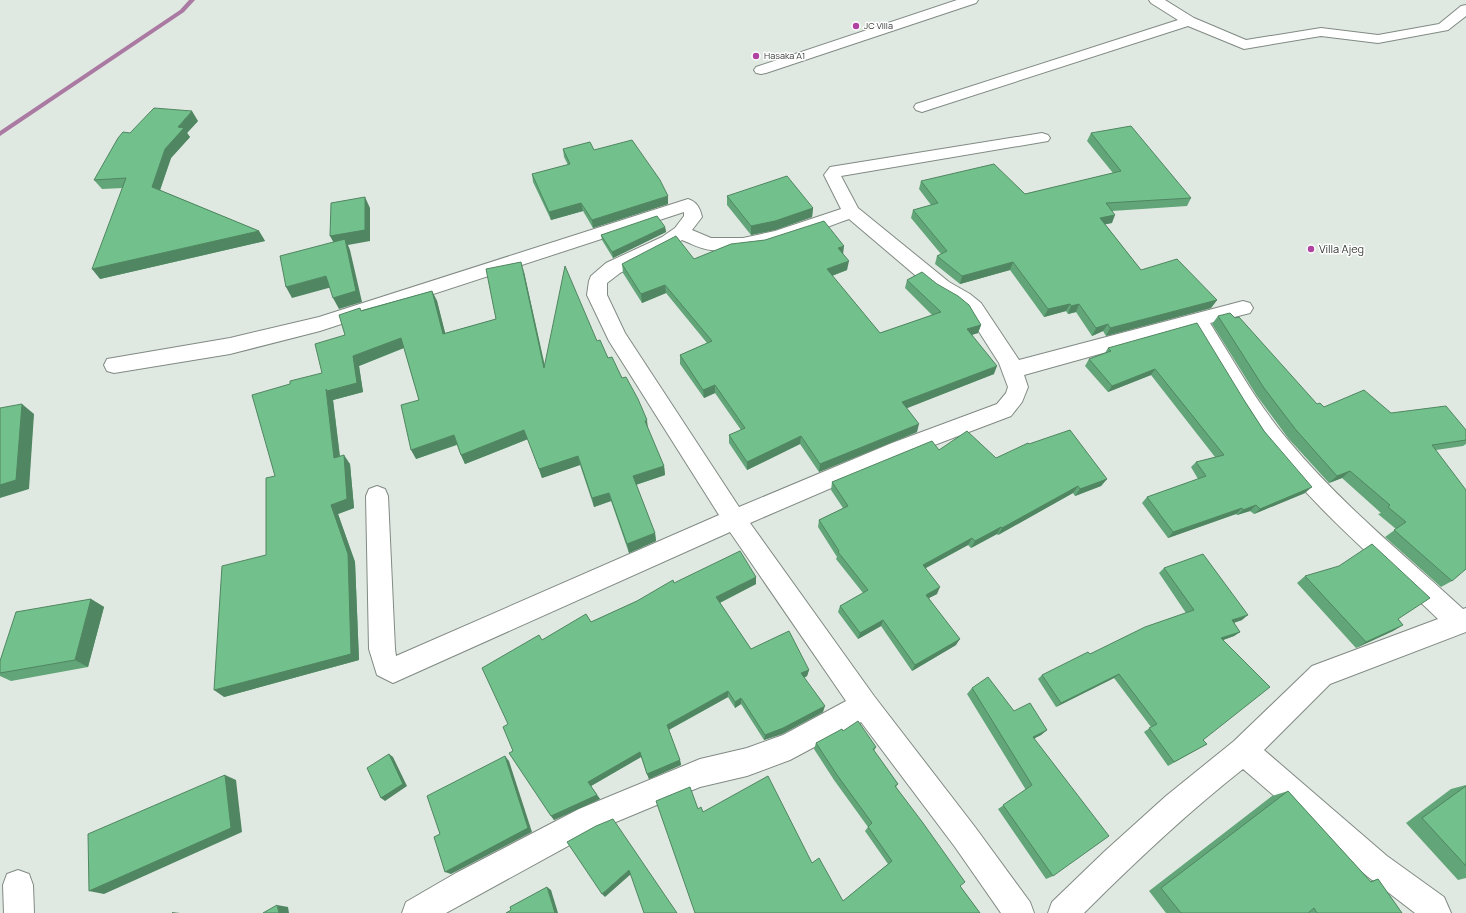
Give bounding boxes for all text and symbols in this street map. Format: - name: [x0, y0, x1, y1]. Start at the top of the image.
- place label: JC Villa: [864, 19, 893, 32]
- marker: JC Villa: [851, 21, 861, 31]
- place label: Hasaka A1: [764, 49, 805, 62]
- marker: Hasaka A1: [751, 51, 761, 61]
- place label: Villa Ajeg: [1319, 241, 1364, 256]
- marker: Villa Ajeg: [1306, 244, 1316, 254]

